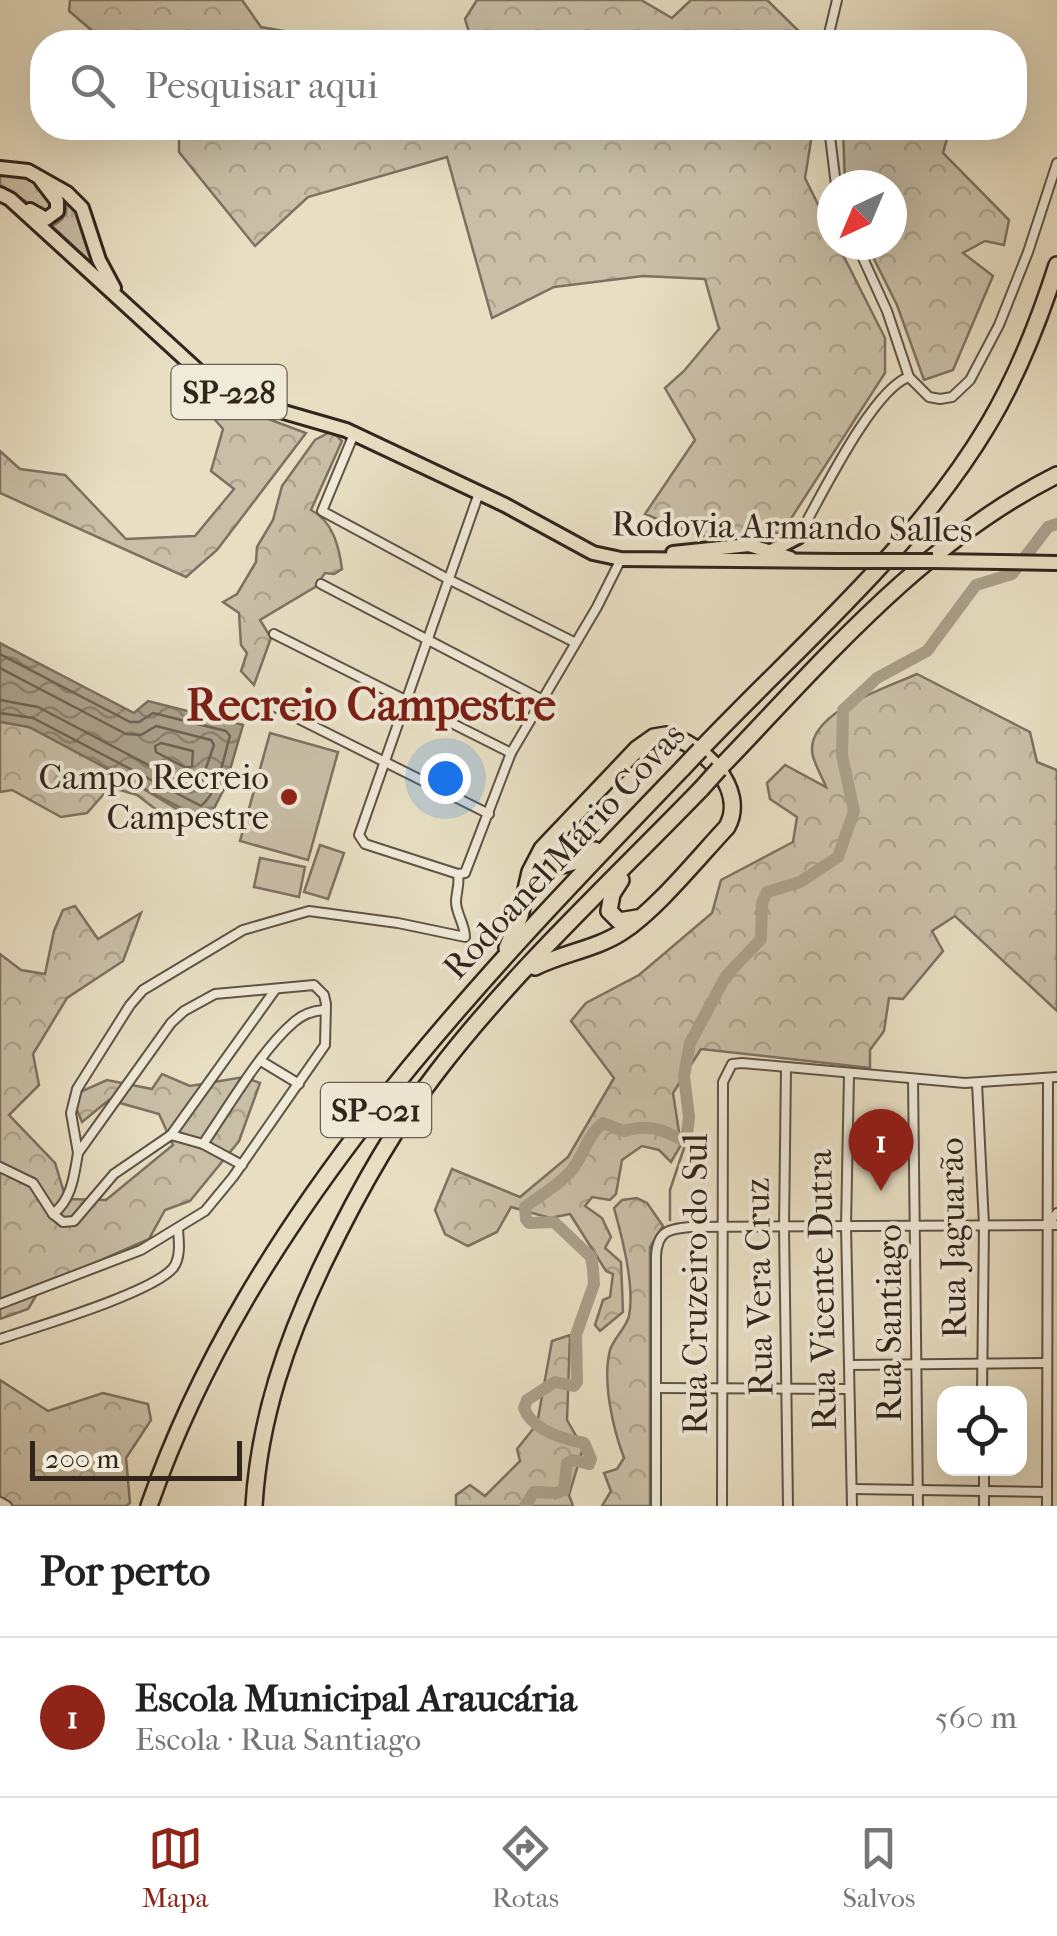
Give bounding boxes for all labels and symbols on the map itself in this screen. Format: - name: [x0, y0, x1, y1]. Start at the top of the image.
- north arrow: [817, 170, 907, 260]
- road number: SP-228: [172, 365, 286, 419]
- street label: Rodovia Armando Salles: [611, 503, 973, 551]
- district label: Recreio Campestre: [186, 679, 556, 732]
- street label: Rodoanel Mário Covas: [435, 714, 693, 988]
- your location: [420, 753, 471, 804]
- place label: Campo Recreio Campestre: [38, 757, 269, 838]
- marker: Campo Recreio Campestre: [278, 786, 300, 808]
- road number: SP-021: [321, 1083, 431, 1137]
- pin: 1: [848, 1108, 914, 1191]
- street label: Rua Cruzeiro do Sul: [675, 1133, 716, 1435]
- street label: Rua Jaguarão: [931, 1137, 975, 1339]
- street label: Rua Vicente Dutra: [799, 1148, 845, 1431]
- street label: Rua Vera Cruz: [737, 1177, 781, 1397]
- street label: Rua Santiago: [869, 1224, 910, 1422]
- scale bar: [30, 1436, 242, 1480]

